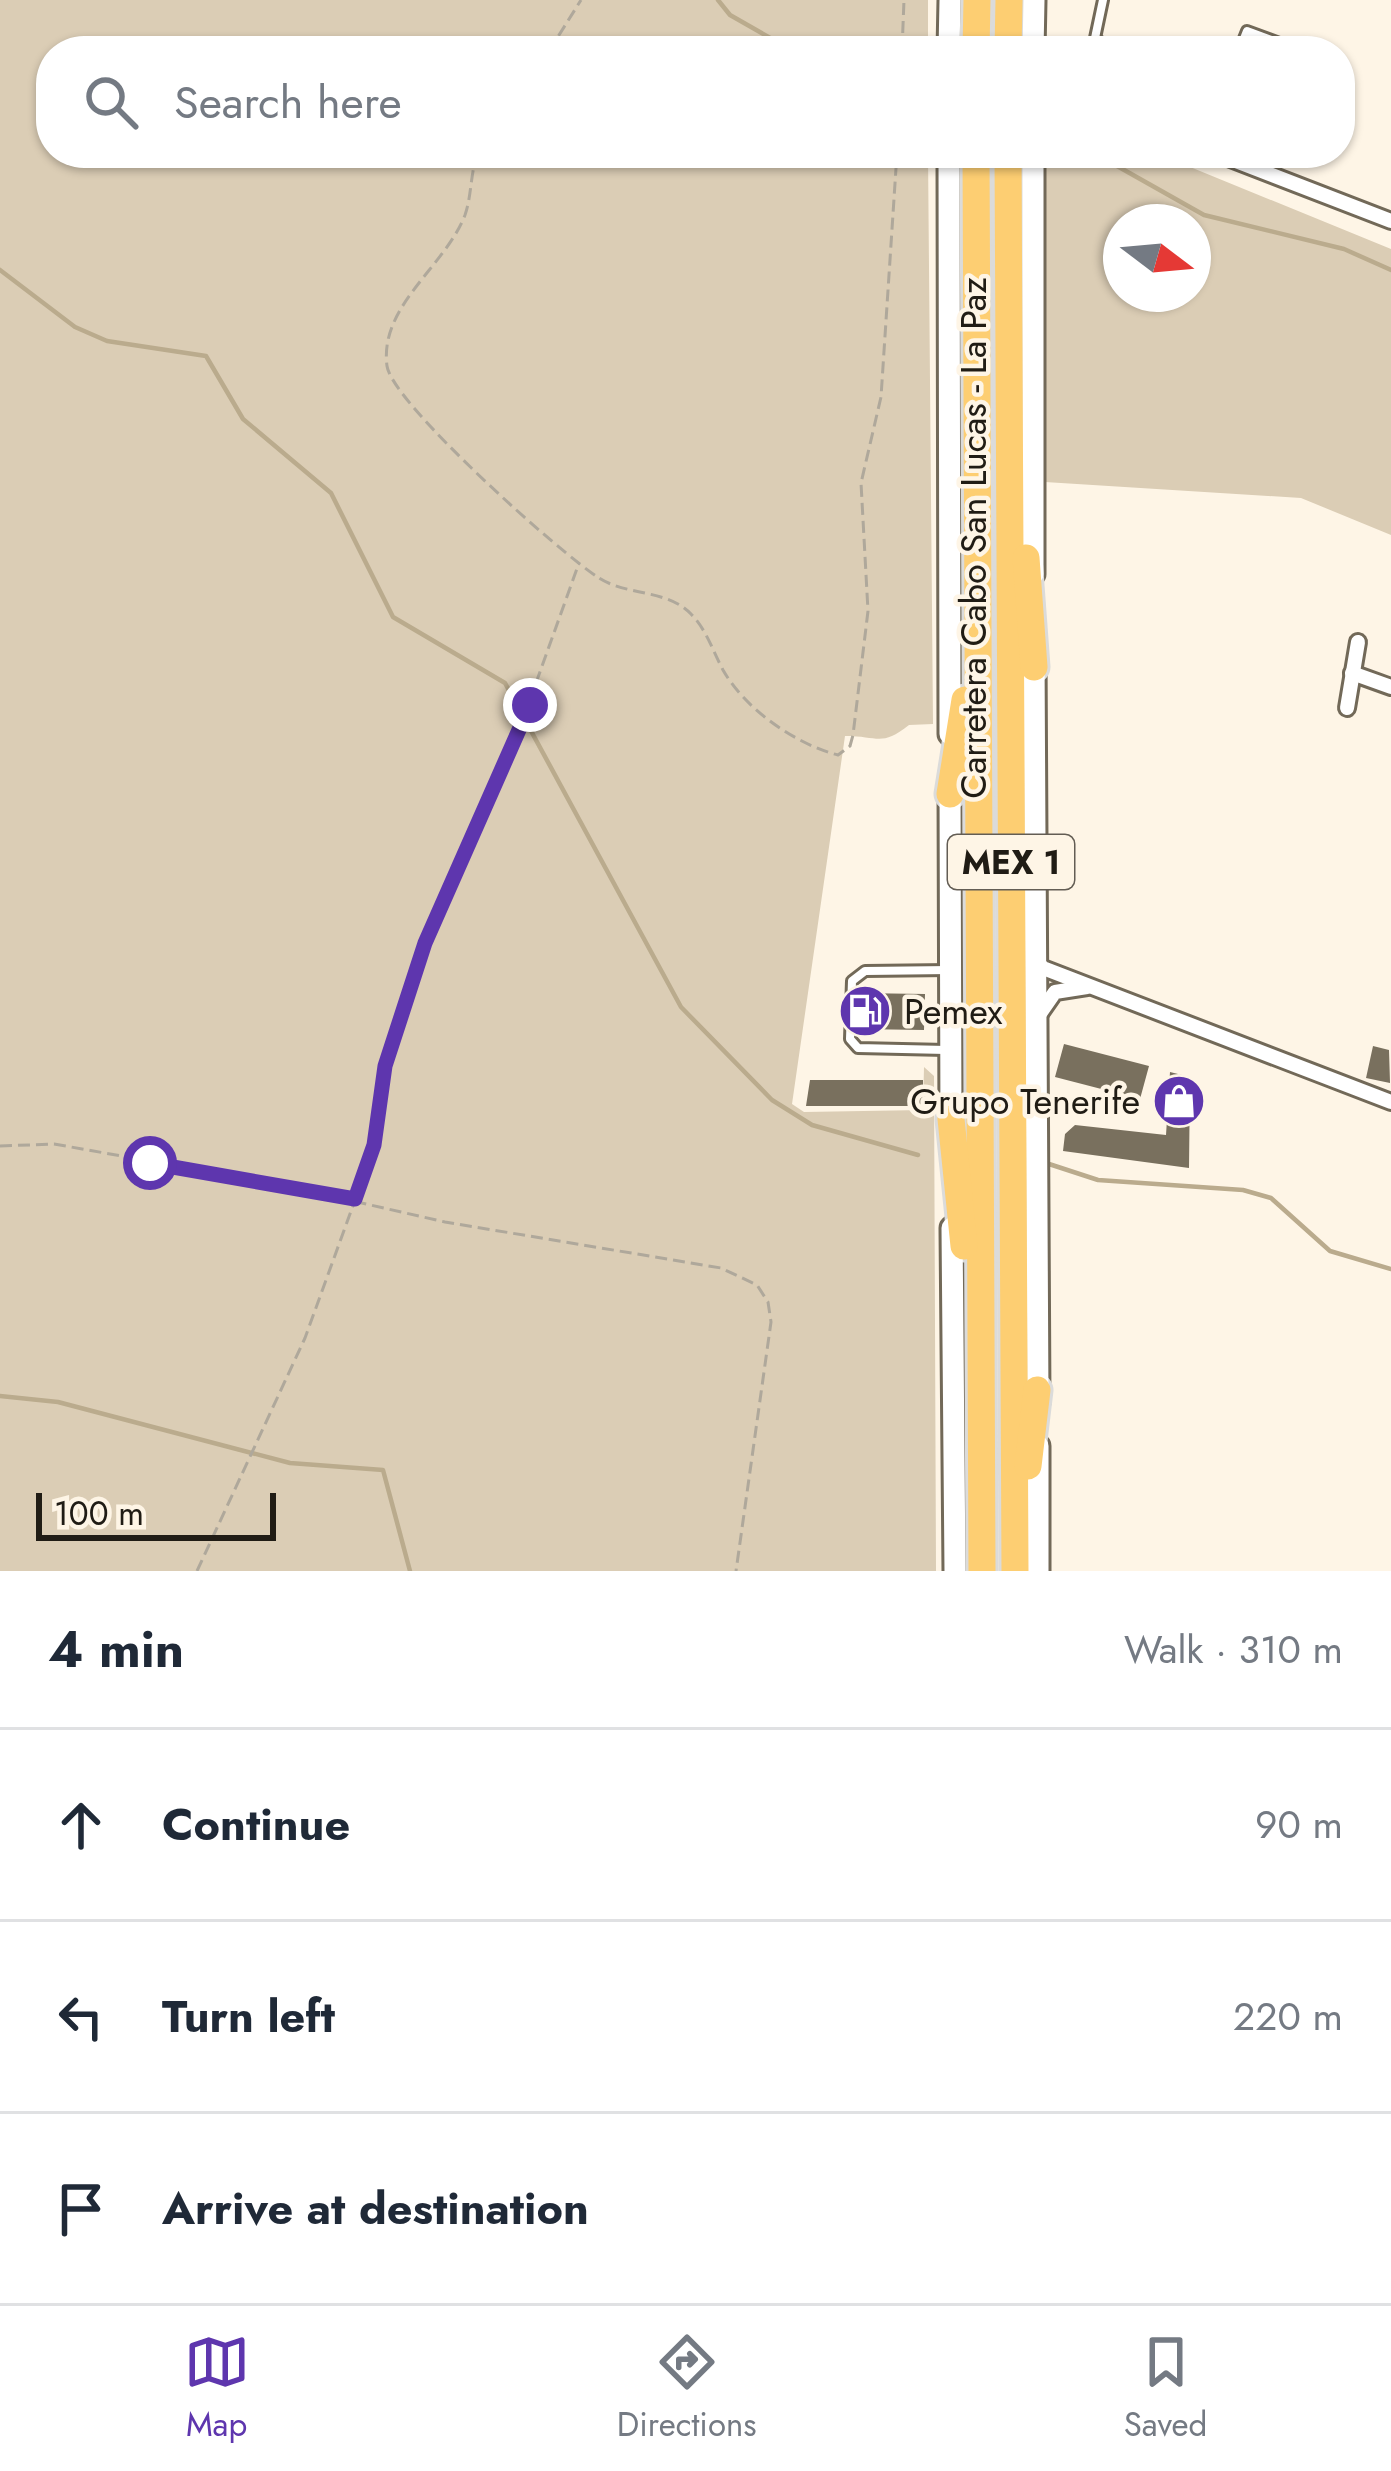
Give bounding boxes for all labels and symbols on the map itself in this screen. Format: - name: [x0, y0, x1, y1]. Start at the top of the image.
- north arrow: [1103, 204, 1211, 312]
- street label: Carretera Cabo San Lucas - La Paz: [947, 277, 999, 799]
- route end: [503, 678, 557, 732]
- road number: MEX 1: [948, 835, 1074, 889]
- fuel station icon: Pemex: [837, 983, 893, 1039]
- place label: Pemex: [904, 985, 1003, 1037]
- shop icon: Grupo Tenerife: [1151, 1073, 1207, 1129]
- place label: Grupo Tenerife: [910, 1075, 1140, 1127]
- route start: [123, 1136, 177, 1190]
- scale bar: [36, 1487, 276, 1540]

